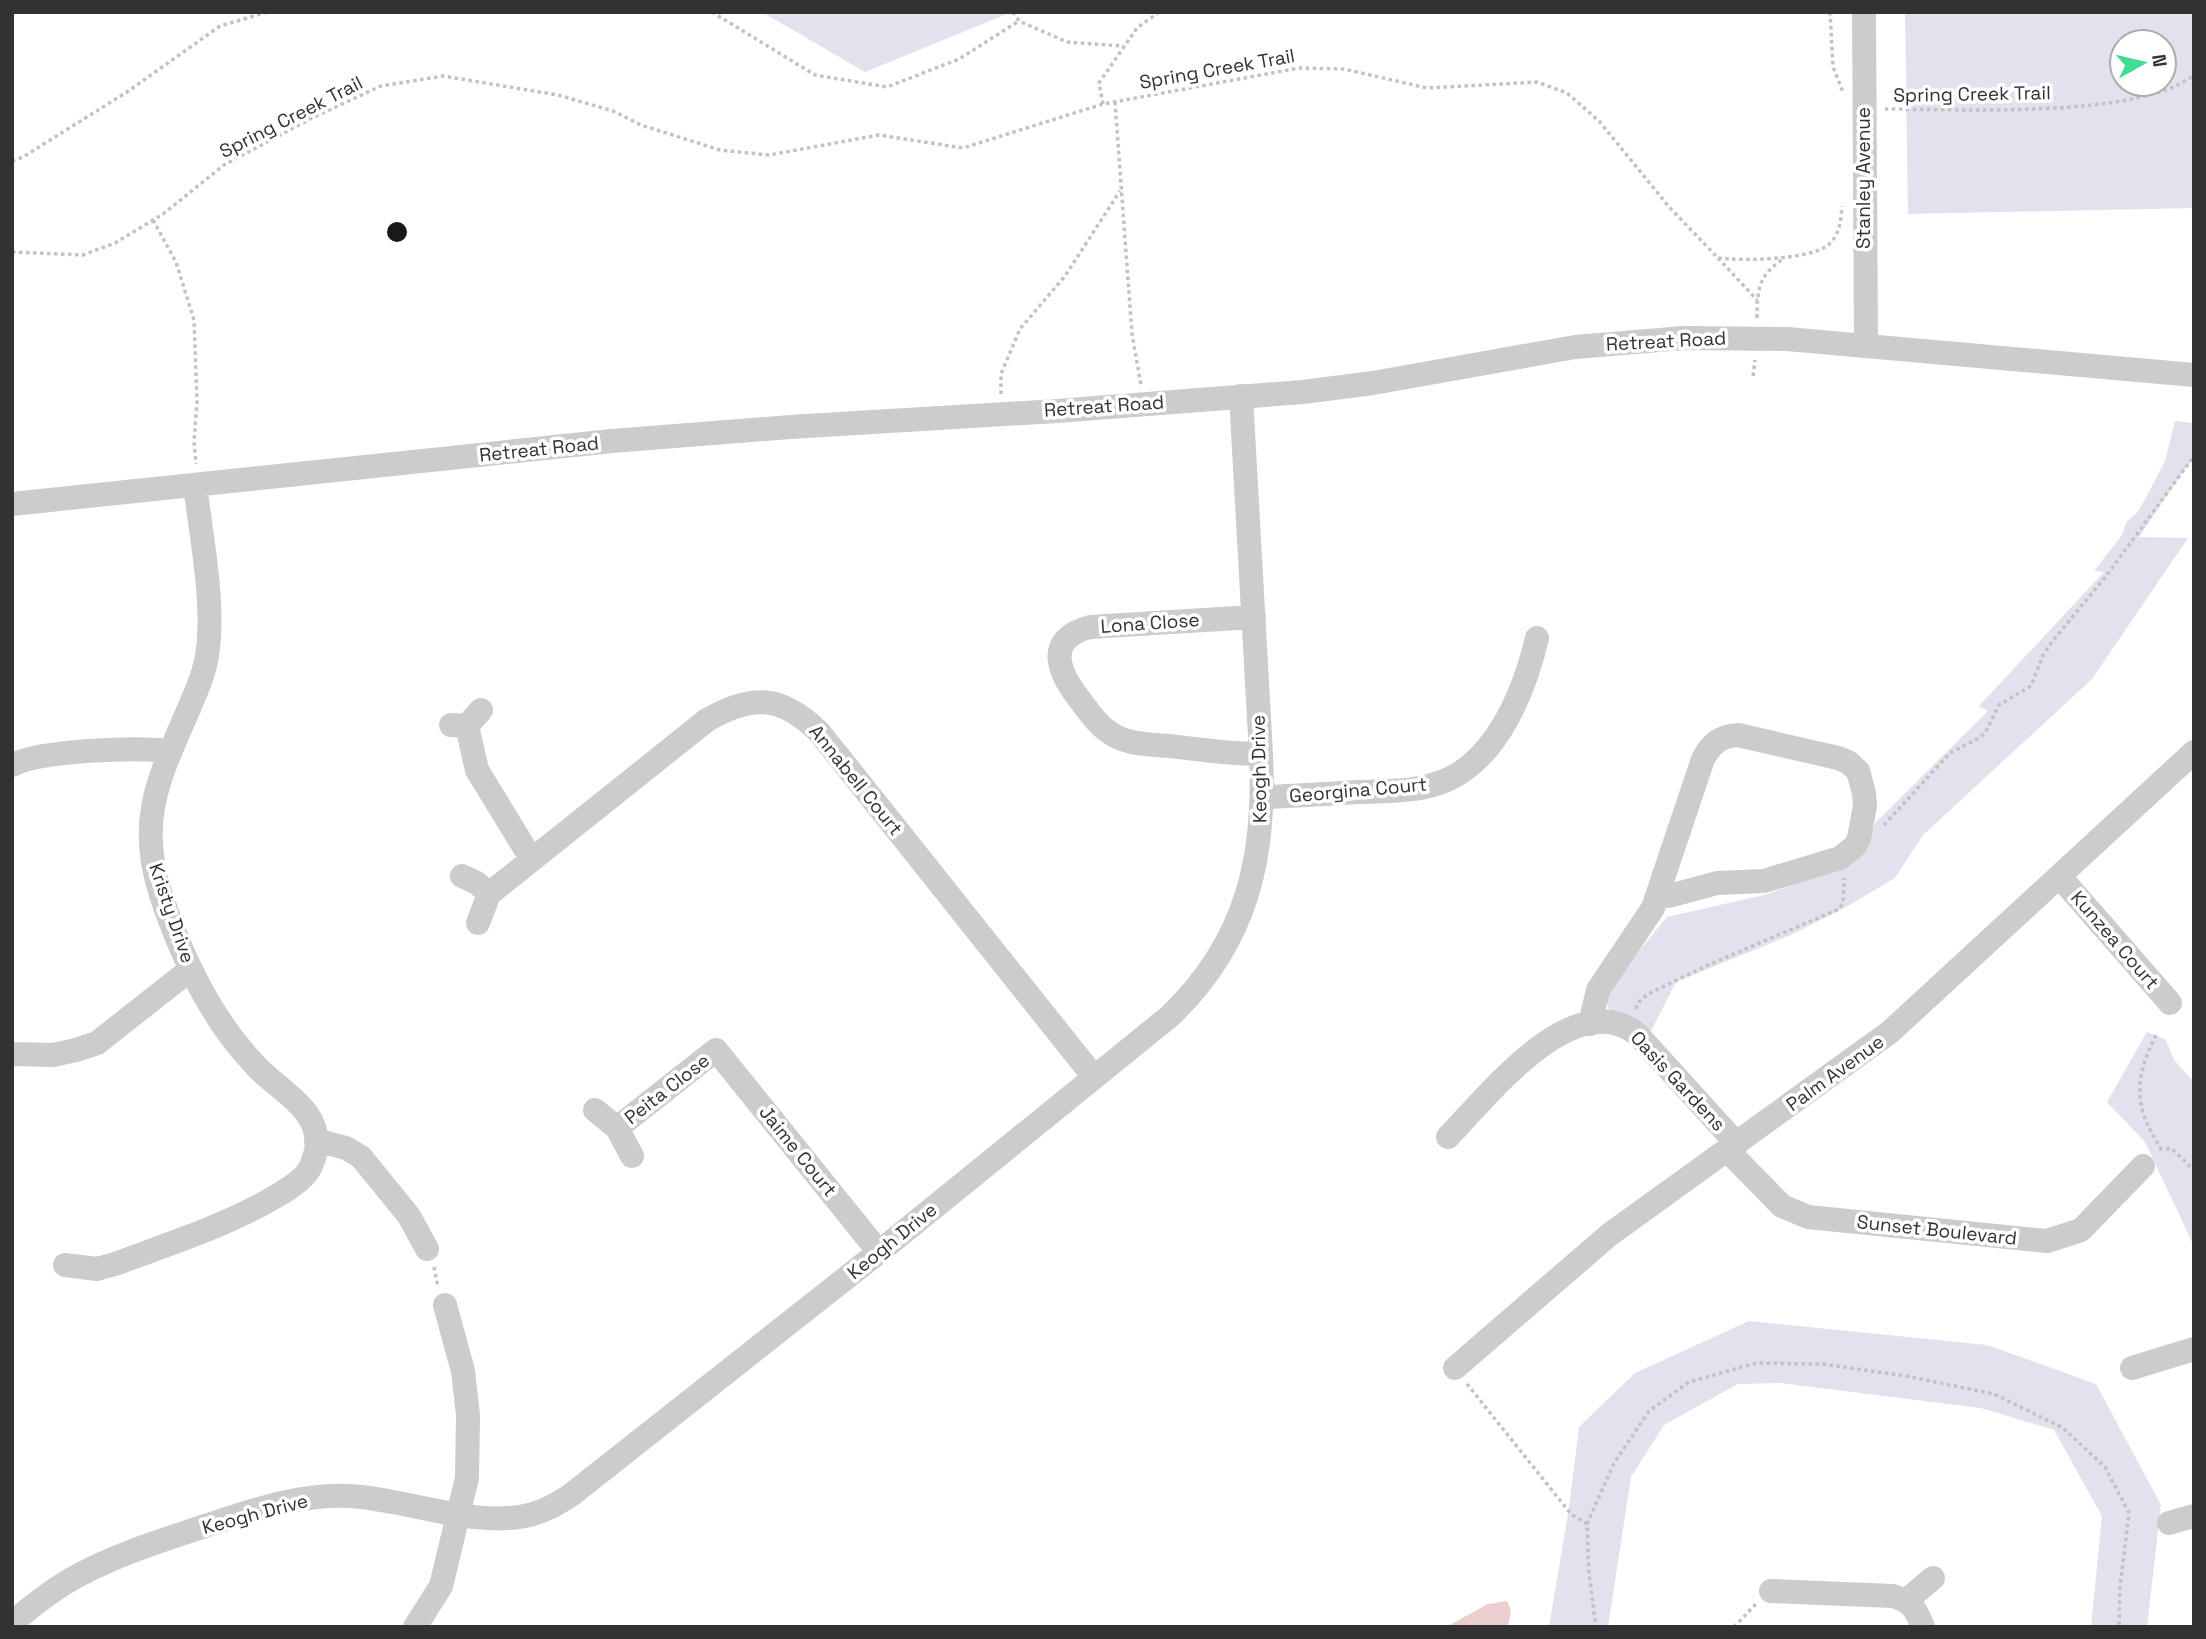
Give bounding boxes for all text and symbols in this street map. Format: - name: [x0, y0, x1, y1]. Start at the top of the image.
- north arrow: [2108, 28, 2178, 98]
- street label: Spring Creek Trail: [1137, 43, 1297, 95]
- text: N: [2146, 53, 2173, 69]
- street label: Spring Creek Trail: [215, 70, 367, 164]
- street label: Spring Creek Trail: [1893, 80, 2051, 108]
- street label: Stanley Avenue: [1851, 107, 1876, 249]
- street label: Retreat Road: [1605, 325, 1727, 357]
- street label: Retreat Road: [1043, 389, 1165, 423]
- street label: Retreat Road: [478, 430, 600, 468]
- street label: Lona Close: [1100, 607, 1200, 639]
- street label: Keogh Drive: [1246, 715, 1272, 823]
- street label: Annabell Court: [804, 720, 908, 840]
- street label: Georgina Court: [1288, 772, 1428, 808]
- street label: Kristy Drive: [143, 860, 201, 966]
- street label: Kunzea Court: [2065, 885, 2165, 995]
- street label: Oasis Gardens: [1625, 1025, 1731, 1137]
- street label: Palm Avenue: [1781, 1029, 1889, 1117]
- street label: Peita Close: [619, 1048, 715, 1130]
- street label: Jaime Court: [754, 1100, 842, 1202]
- street label: Keogh Drive: [842, 1197, 942, 1285]
- street label: Sunset Boulevard: [1856, 1209, 2018, 1251]
- street label: Keogh Drive: [199, 1488, 311, 1540]

